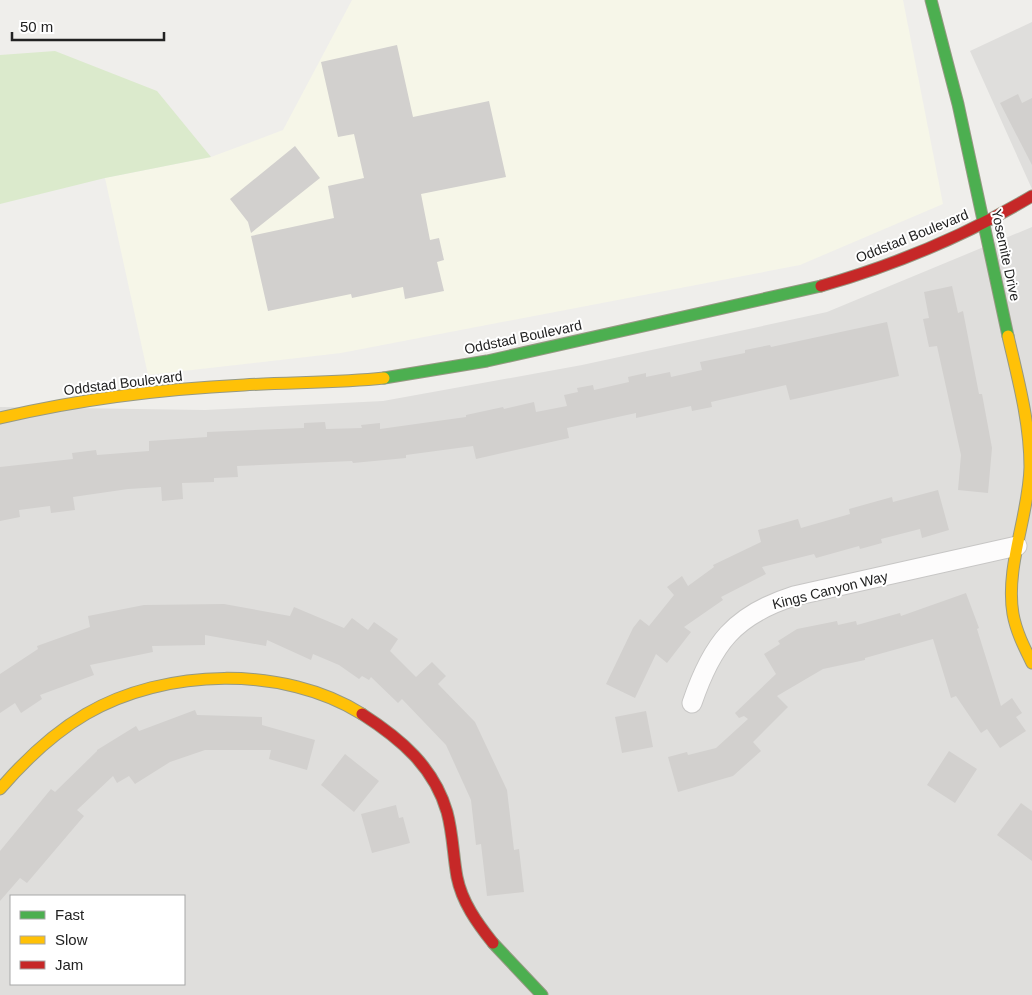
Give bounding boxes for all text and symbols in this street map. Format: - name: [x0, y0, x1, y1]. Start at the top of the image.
- scale bar: [12, 10, 165, 42]
- text: 50 m: [20, 18, 53, 35]
- street label: Oddstad Boulevard: [853, 206, 971, 266]
- street label: Yosemite Drive: [988, 208, 1024, 303]
- street label: Oddstad Boulevard: [463, 317, 583, 357]
- street label: Oddstad Boulevard: [63, 368, 183, 398]
- street label: Kings Canyon Way: [771, 568, 889, 612]
- legend: [10, 895, 185, 985]
- text: Fast: [55, 906, 85, 923]
- text: Slow: [55, 931, 88, 948]
- text: Jam: [55, 956, 83, 973]

